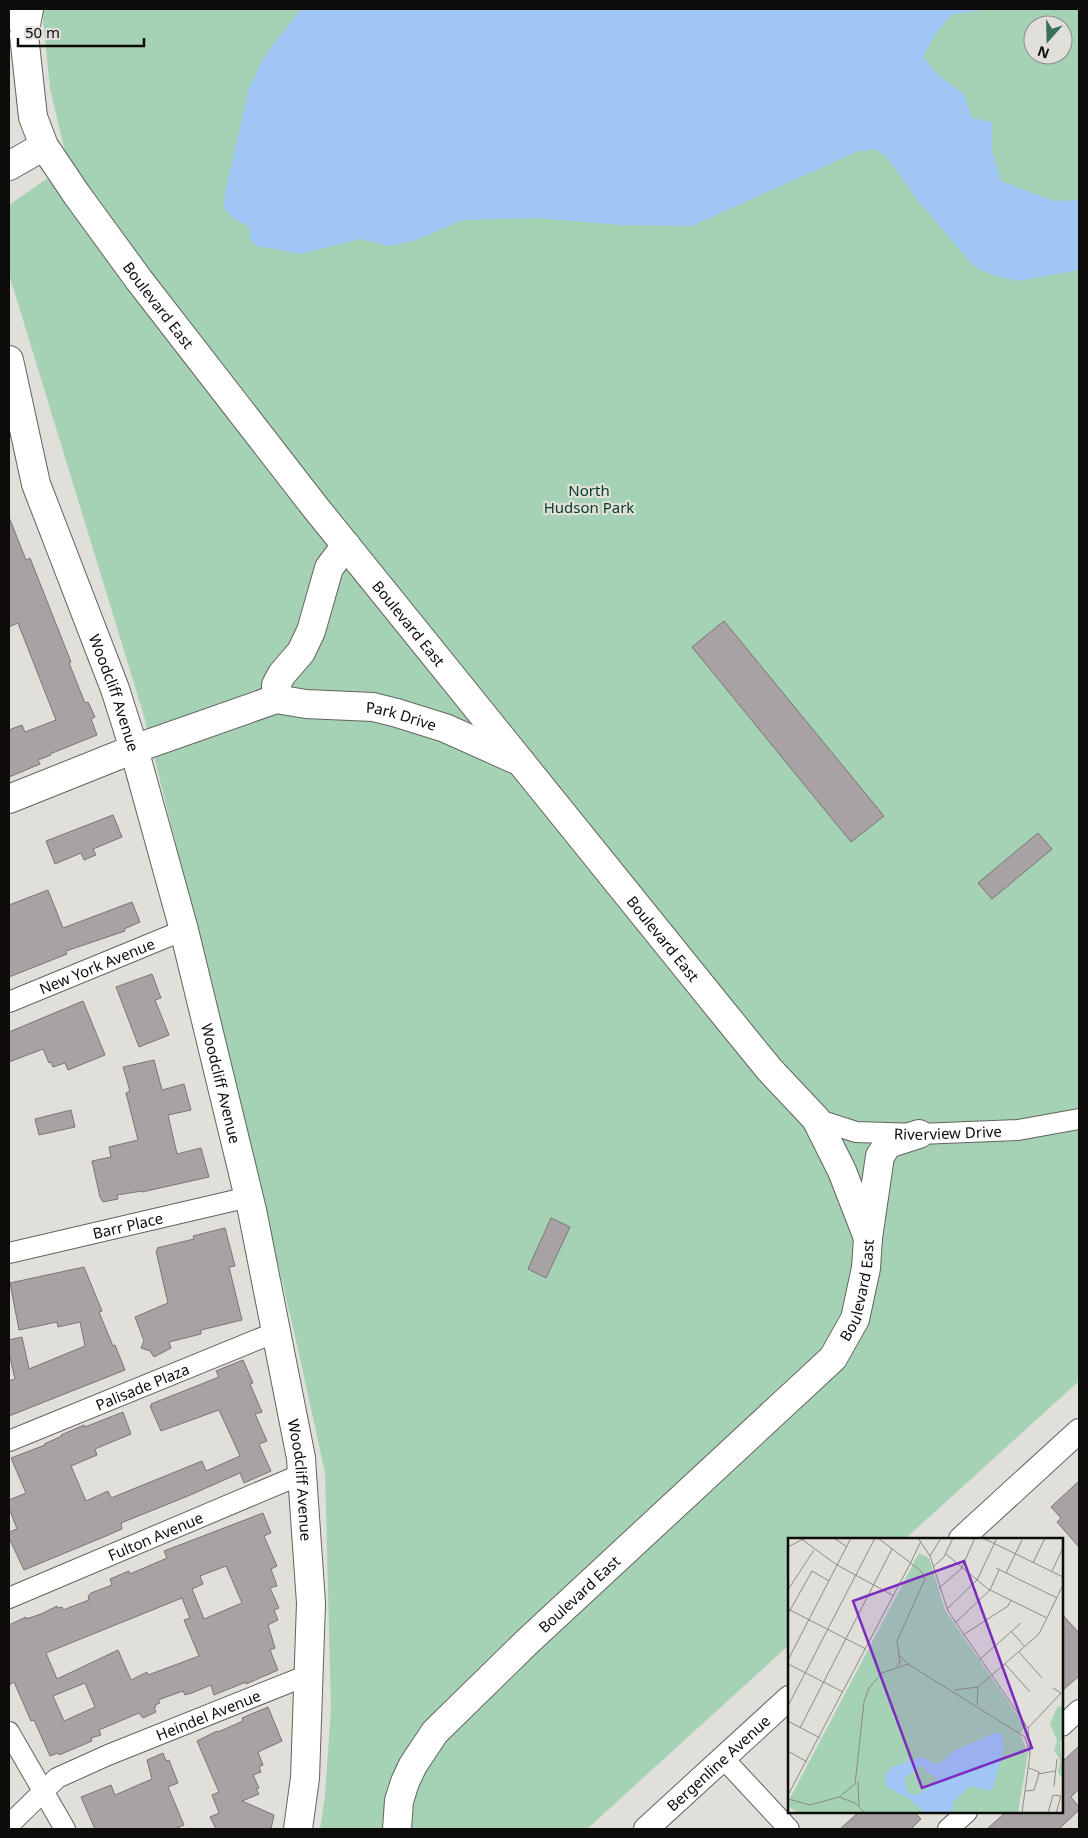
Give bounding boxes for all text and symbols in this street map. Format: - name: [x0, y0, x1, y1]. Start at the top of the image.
- scale bar: [18, 15, 144, 47]
- north arrow: [1023, 15, 1073, 65]
- text: 50 m: [25, 22, 60, 42]
- text: N: [1035, 42, 1052, 64]
- street label: Boulevard East: [119, 257, 199, 353]
- park label: North Hudson Park: [544, 480, 634, 517]
- street label: Boulevard East: [368, 576, 450, 671]
- street label: Woodcliff Avenue: [85, 631, 144, 754]
- street label: Park Drive: [366, 697, 439, 735]
- street label: Boulevard East: [623, 891, 704, 986]
- street label: New York Avenue: [36, 933, 158, 998]
- street label: Woodcliff Avenue: [197, 1021, 245, 1145]
- street label: Riverview Drive: [894, 1121, 1002, 1144]
- street label: Barr Place: [91, 1207, 165, 1243]
- street label: Boulevard East: [835, 1238, 878, 1345]
- street label: Palisade Plaza: [93, 1359, 192, 1415]
- street label: Woodcliff Avenue: [283, 1417, 317, 1542]
- street label: Fulton Avenue: [105, 1507, 206, 1565]
- inset map: [788, 1538, 1063, 1813]
- street label: Boulevard East: [534, 1550, 625, 1637]
- street label: Heindel Avenue: [153, 1685, 263, 1745]
- street label: Bergenline Avenue: [662, 1710, 774, 1815]

